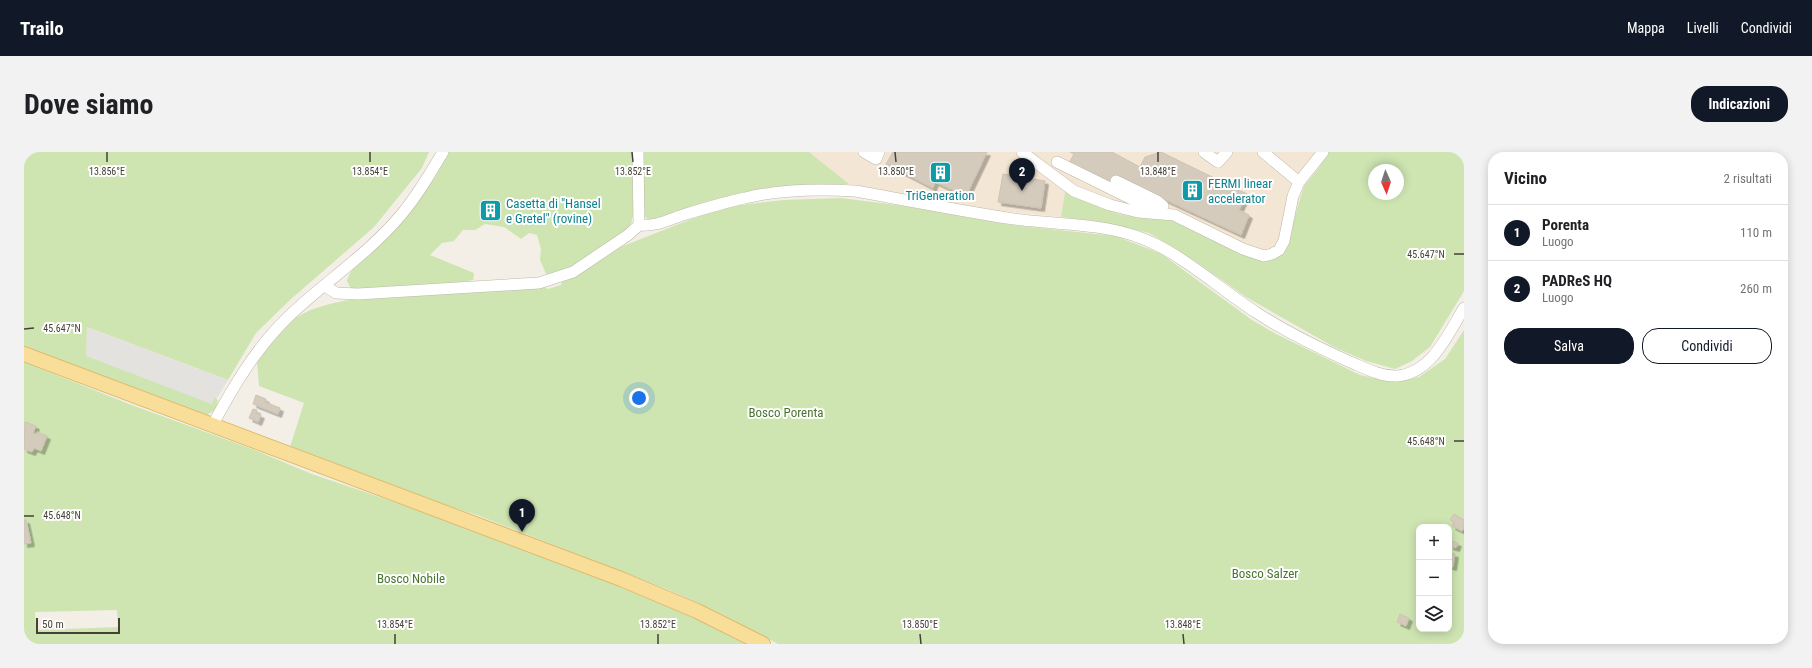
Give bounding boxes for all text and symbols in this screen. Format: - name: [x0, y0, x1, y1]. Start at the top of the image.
- text: Trailo: [20, 17, 64, 40]
- text: Mappa: [1627, 20, 1665, 36]
- text: Livelli: [1687, 20, 1719, 36]
- text: Condividi: [1741, 20, 1792, 36]
- button: Indicazioni: [1691, 86, 1788, 122]
- text: Dove siamo: [24, 88, 153, 121]
- pin: 2: [1009, 158, 1035, 191]
- building icon: TriGeneration: [927, 160, 953, 186]
- north arrow: [1368, 164, 1404, 200]
- text: 13.856°E: [89, 166, 125, 177]
- text: 13.854°E: [352, 166, 388, 177]
- text: 13.852°E: [615, 166, 651, 177]
- text: 13.850°E: [878, 166, 914, 177]
- text: 13.848°E: [1140, 166, 1176, 177]
- text: Vicino: [1504, 168, 1547, 188]
- text: 2 risultati: [1724, 171, 1772, 186]
- place label: FERMI linear accelerator: [1208, 176, 1272, 206]
- building icon: FERMI linear accelerator: [1179, 177, 1205, 203]
- place label: TriGeneration: [906, 188, 975, 203]
- place label: Casetta di "Hansel e Gretel" (rovine): [506, 196, 601, 226]
- building icon: Casetta di "Hansel e Gretel" (rovine): [478, 197, 504, 223]
- text: Porenta: [1542, 216, 1589, 234]
- text: 1: [1514, 225, 1520, 240]
- text: 110 m: [1740, 225, 1772, 240]
- text: Luogo: [1542, 234, 1574, 249]
- text: 45.647°N: [1407, 249, 1445, 260]
- text: PADReS HQ: [1542, 272, 1612, 290]
- text: 2: [1514, 281, 1520, 296]
- text: 260 m: [1740, 281, 1772, 296]
- text: Luogo: [1542, 290, 1574, 305]
- text: 45.647°N: [43, 323, 81, 334]
- button: Salva: [1504, 328, 1634, 364]
- button: Condividi: [1642, 328, 1772, 364]
- your location: [629, 388, 649, 408]
- park label: Bosco Porenta: [748, 405, 824, 420]
- text: 45.648°N: [1407, 436, 1445, 447]
- pin: 1: [509, 499, 535, 532]
- text: 45.648°N: [43, 510, 81, 521]
- map controls: [1416, 524, 1452, 632]
- button: +: [1416, 524, 1452, 560]
- button: −: [1416, 560, 1452, 596]
- park label: Bosco Salzer: [1232, 566, 1298, 581]
- park label: Bosco Nobile: [377, 571, 445, 586]
- button: layers: [1416, 596, 1452, 632]
- scale bar: [36, 616, 120, 635]
- text: 50 m: [42, 618, 64, 631]
- text: 13.854°E: [377, 619, 413, 630]
- text: 13.852°E: [640, 619, 676, 630]
- text: 13.850°E: [902, 619, 938, 630]
- text: 13.848°E: [1165, 619, 1201, 630]

